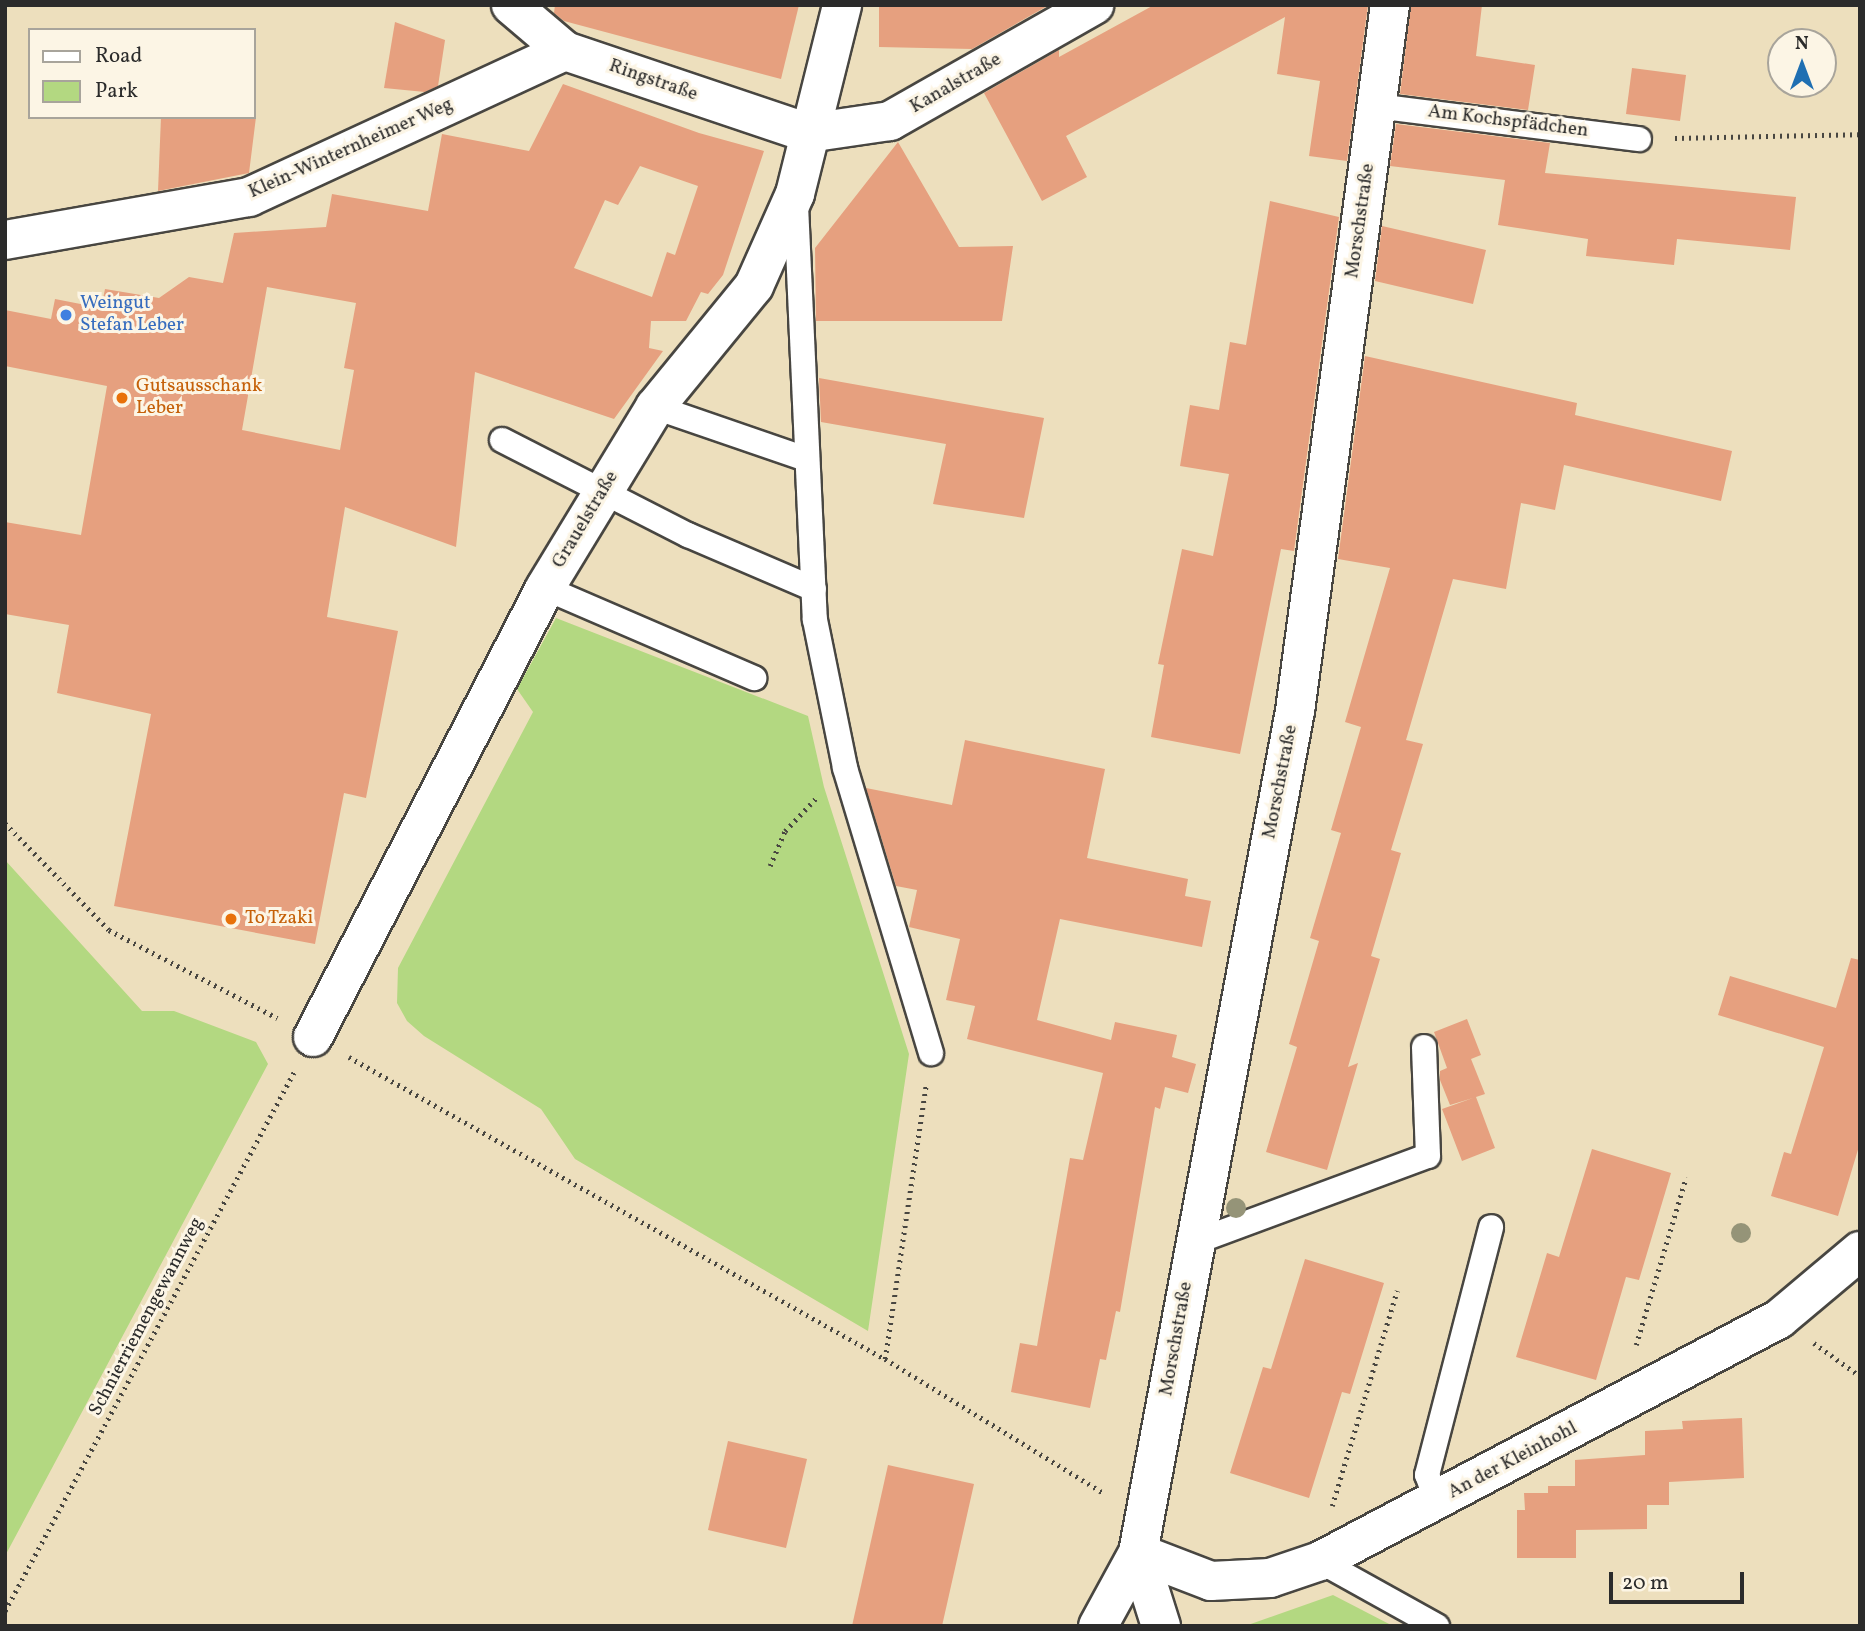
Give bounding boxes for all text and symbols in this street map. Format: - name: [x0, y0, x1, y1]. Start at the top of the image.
- legend: [28, 28, 256, 119]
- north arrow: [1767, 28, 1837, 98]
- text: N: [1795, 31, 1809, 57]
- text: Road: [95, 42, 142, 71]
- street label: Kanalstraße: [906, 49, 1006, 119]
- street label: Ringstraße: [606, 55, 700, 107]
- text: Park: [95, 77, 138, 106]
- street label: Klein-Winternheimer Weg: [245, 94, 457, 204]
- street label: Am Kochspfädchen: [1427, 101, 1589, 143]
- street label: Morschstraße: [1342, 162, 1380, 280]
- place label: Weingut Stefan Leber: [80, 293, 184, 337]
- marker: Weingut Stefan Leber: [58, 307, 74, 323]
- place label: Gutsausschank Leber: [136, 376, 262, 420]
- marker: Gutsausschank Leber: [114, 390, 130, 406]
- street label: Grauelstraße: [548, 467, 624, 573]
- street label: Morschstraße: [1259, 723, 1303, 841]
- place label: To Tzaki: [245, 908, 314, 930]
- marker: To Tzaki: [223, 911, 239, 927]
- street label: Schnierriemengewannweg: [85, 1214, 209, 1420]
- street label: Morschstraße: [1156, 1280, 1198, 1398]
- street label: An der Kleinhohl: [1445, 1417, 1581, 1505]
- scale bar: [1613, 1558, 1748, 1602]
- text: 20 m: [1622, 1569, 1668, 1598]

